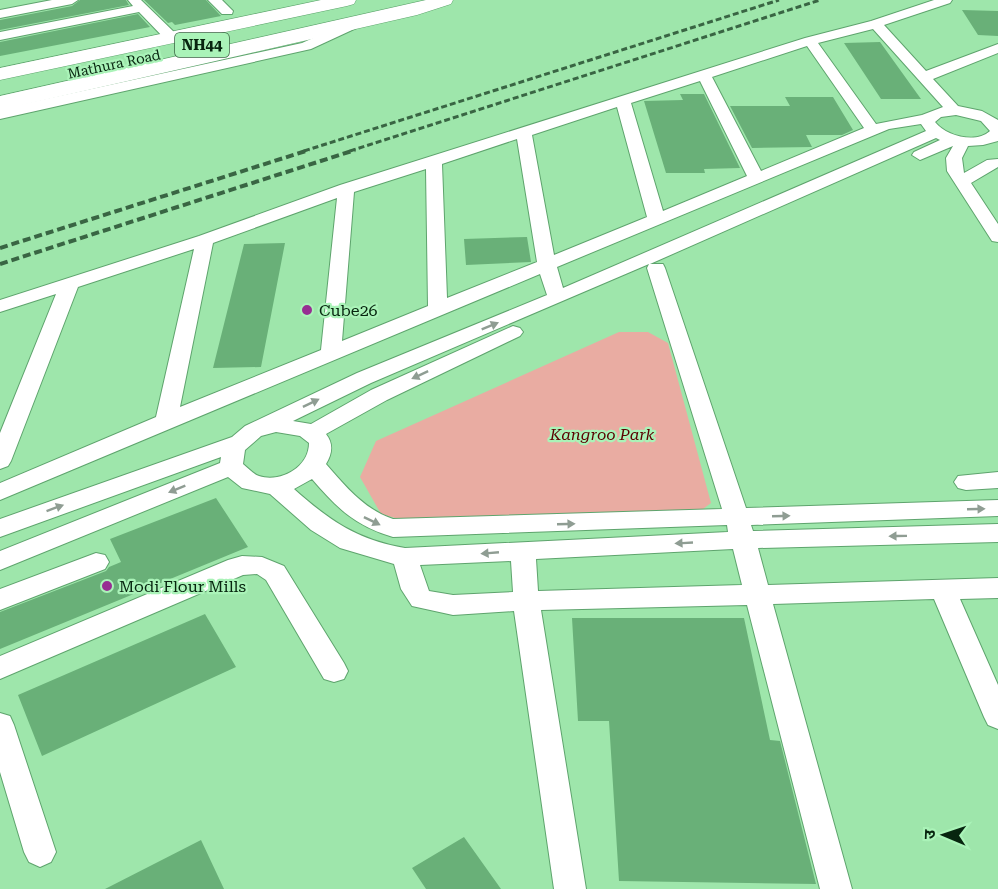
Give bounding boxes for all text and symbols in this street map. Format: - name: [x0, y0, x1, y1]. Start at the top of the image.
- road number: NH44: [175, 33, 229, 57]
- street label: Mathura Road: [66, 46, 162, 82]
- place label: Cube26: [319, 301, 378, 320]
- marker: Cube26: [300, 303, 314, 317]
- one-way arrow: [481, 321, 499, 330]
- one-way arrow: [412, 370, 429, 379]
- one-way arrow: [303, 399, 320, 408]
- park label: Kangroo Park: [549, 425, 655, 444]
- one-way arrow: [167, 484, 185, 494]
- one-way arrow: [46, 502, 64, 512]
- one-way arrow: [967, 504, 986, 514]
- one-way arrow: [772, 512, 791, 521]
- one-way arrow: [364, 516, 381, 526]
- one-way arrow: [556, 519, 575, 528]
- one-way arrow: [888, 531, 907, 541]
- one-way arrow: [675, 538, 694, 547]
- one-way arrow: [480, 548, 499, 558]
- place label: Modi Flour Mills: [119, 577, 247, 596]
- marker: Modi Flour Mills: [100, 579, 114, 593]
- north arrow: [914, 805, 974, 865]
- text: उ: [920, 829, 939, 840]

